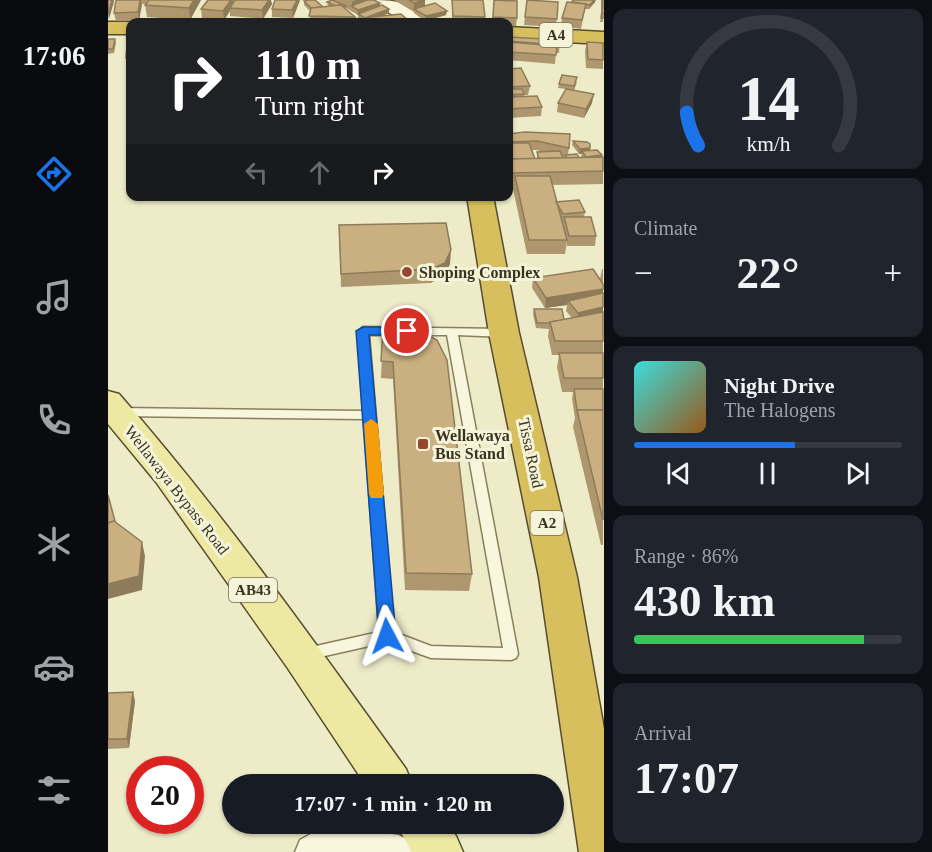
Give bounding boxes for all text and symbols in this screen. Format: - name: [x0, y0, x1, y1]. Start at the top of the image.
- road number: A4: [540, 23, 572, 47]
- text: 17:06: [23, 41, 86, 71]
- icon: right: [156, 42, 234, 120]
- text: 110 m: [255, 42, 361, 88]
- text: 14: [737, 64, 799, 133]
- text: Turn right: [255, 91, 364, 121]
- text: km/h: [746, 132, 790, 156]
- icon: directions: [33, 153, 75, 195]
- icon: left: [240, 156, 273, 189]
- icon: ahead: [303, 156, 336, 189]
- icon: right: [366, 156, 399, 189]
- text: Climate: [634, 217, 697, 239]
- text: 22°: [737, 248, 800, 298]
- text: −: [634, 255, 653, 291]
- text: +: [883, 255, 902, 291]
- place label: Shoping Complex: [419, 264, 540, 282]
- marker: Shoping Complex: [400, 265, 414, 279]
- icon: music: [33, 276, 75, 318]
- pin: [381, 305, 432, 356]
- icon: arrive: [390, 314, 423, 347]
- text: Night Drive: [724, 373, 835, 398]
- icon: phone: [33, 399, 75, 441]
- text: The Halogens: [724, 399, 836, 421]
- street label: Tissa Road: [515, 417, 547, 489]
- street label: Wellawaya Bypass Road: [121, 422, 233, 558]
- place label: Wellawaya Bus Stand: [435, 427, 510, 462]
- marker: Wellawaya Bus Stand: [416, 437, 430, 451]
- icon: previous: [662, 457, 695, 490]
- icon: pause: [751, 457, 784, 490]
- icon: next: [841, 457, 874, 490]
- road number: A2: [530, 511, 564, 535]
- icon: climate: [33, 523, 75, 565]
- text: Range · 86%: [634, 545, 738, 567]
- text: 430 km: [634, 576, 775, 626]
- road number: AB43: [229, 578, 277, 602]
- position arrow: [355, 604, 419, 668]
- icon: car: [33, 646, 75, 688]
- text: Arrival: [634, 722, 692, 744]
- text: 17:07: [634, 753, 739, 803]
- speed limit sign: 20: [126, 756, 204, 834]
- icon: filters: [33, 769, 75, 811]
- text: 17:07 · 1 min · 120 m: [294, 791, 492, 816]

